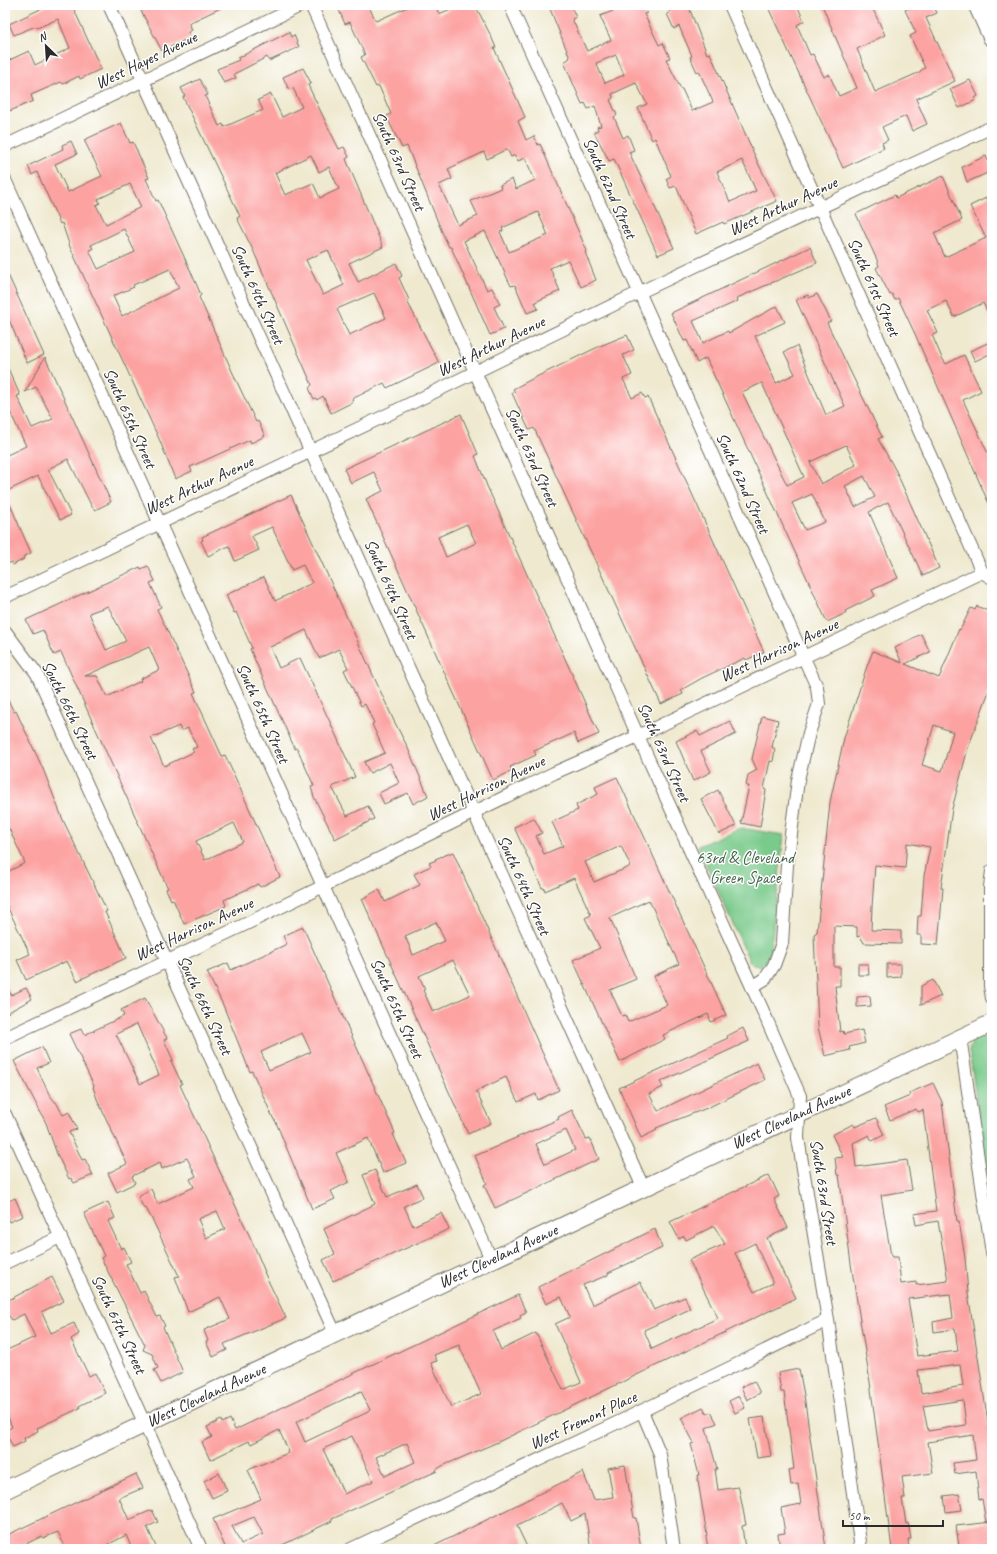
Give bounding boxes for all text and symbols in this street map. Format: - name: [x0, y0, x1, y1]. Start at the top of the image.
- north arrow: [26, 26, 66, 66]
- street label: West Hayes Avenue: [92, 26, 201, 94]
- text: N: [36, 28, 50, 45]
- street label: South 63rd Street: [368, 108, 431, 216]
- street label: South 62nd Street: [578, 134, 643, 244]
- street label: West Arthur Avenue: [726, 171, 842, 240]
- street label: South 61st Street: [843, 235, 906, 342]
- street label: South 64th Street: [227, 241, 290, 349]
- street label: West Arthur Avenue: [434, 310, 550, 381]
- street label: South 65th Street: [99, 365, 162, 473]
- street label: South 63rd Street: [501, 404, 564, 512]
- street label: South 62nd Street: [711, 429, 776, 539]
- street label: West Arthur Avenue: [142, 450, 258, 519]
- street label: South 64th Street: [360, 536, 423, 644]
- street label: West Harrison Avenue: [717, 613, 843, 687]
- street label: South 66th Street: [37, 657, 104, 765]
- street label: South 65th Street: [232, 660, 295, 768]
- street label: South 63rd Street: [633, 699, 696, 807]
- street label: West Harrison Avenue: [424, 750, 549, 825]
- street label: South 64th Street: [493, 832, 556, 940]
- park label: 63rd & Cleveland Green Space: [696, 847, 797, 888]
- street label: West Harrison Avenue: [132, 892, 258, 966]
- street label: South 66th Street: [173, 952, 238, 1060]
- street label: South 65th Street: [366, 955, 429, 1063]
- street label: West Cleveland Avenue: [728, 1080, 855, 1154]
- street label: South 63rd Street: [805, 1138, 843, 1249]
- street label: West Cleveland Avenue: [435, 1219, 562, 1293]
- street label: South 67th Street: [87, 1271, 152, 1379]
- street label: West Cleveland Avenue: [143, 1358, 270, 1432]
- street label: West Fremont Place: [526, 1385, 641, 1454]
- scale bar: [843, 1502, 943, 1528]
- text: 50 m: [849, 1508, 871, 1524]

